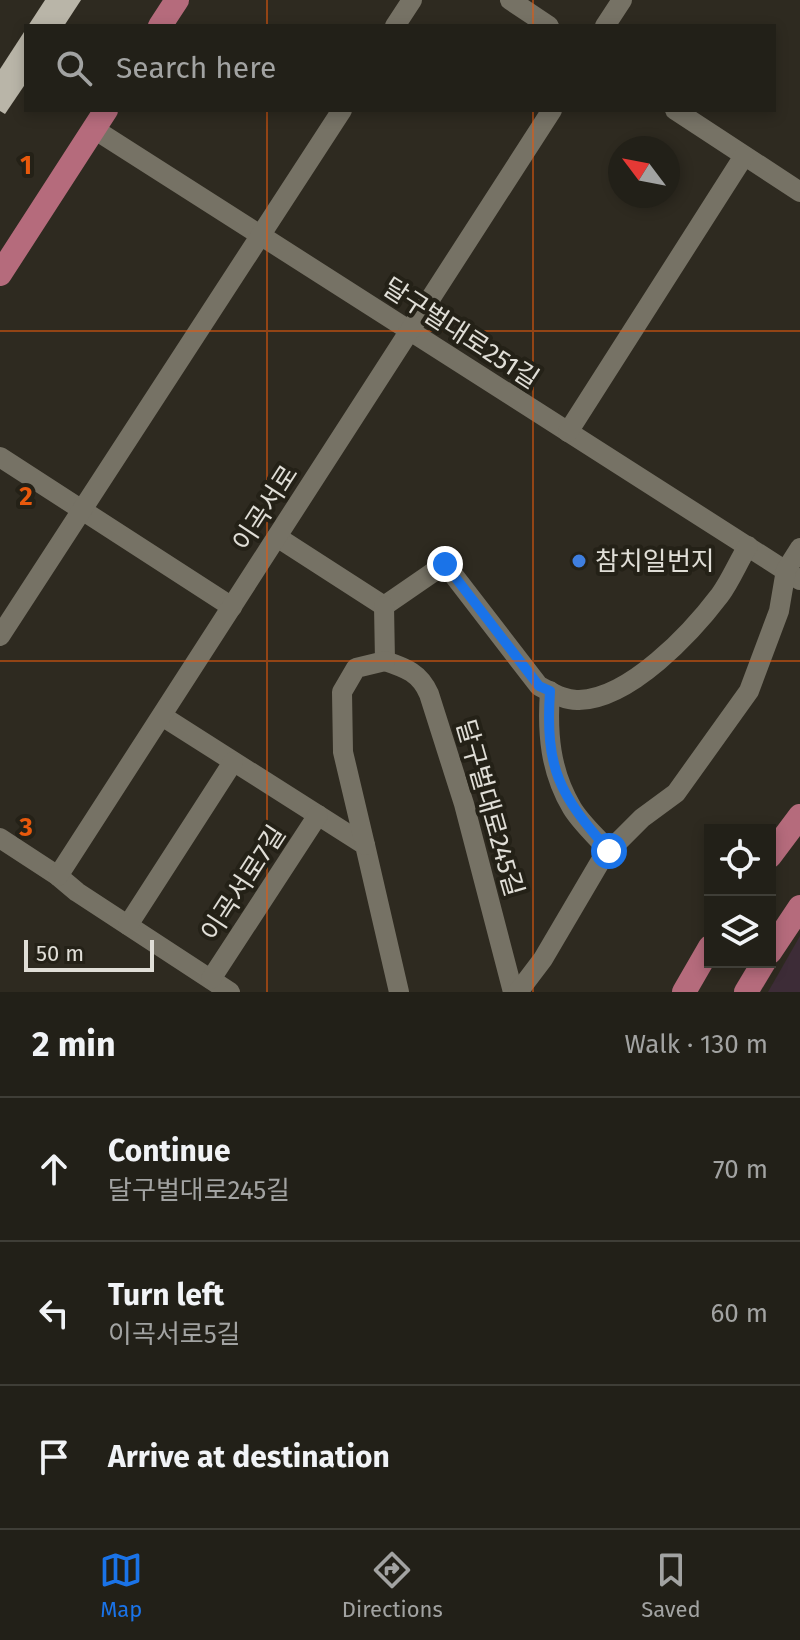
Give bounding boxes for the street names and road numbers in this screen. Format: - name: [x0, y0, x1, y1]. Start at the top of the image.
- street label: 달구벌대로251길: [377, 272, 544, 395]
- street label: 이곡서로: [226, 460, 304, 557]
- street label: 달구벌대로245길: [449, 716, 530, 900]
- street label: 이곡서로7길: [195, 820, 292, 947]

